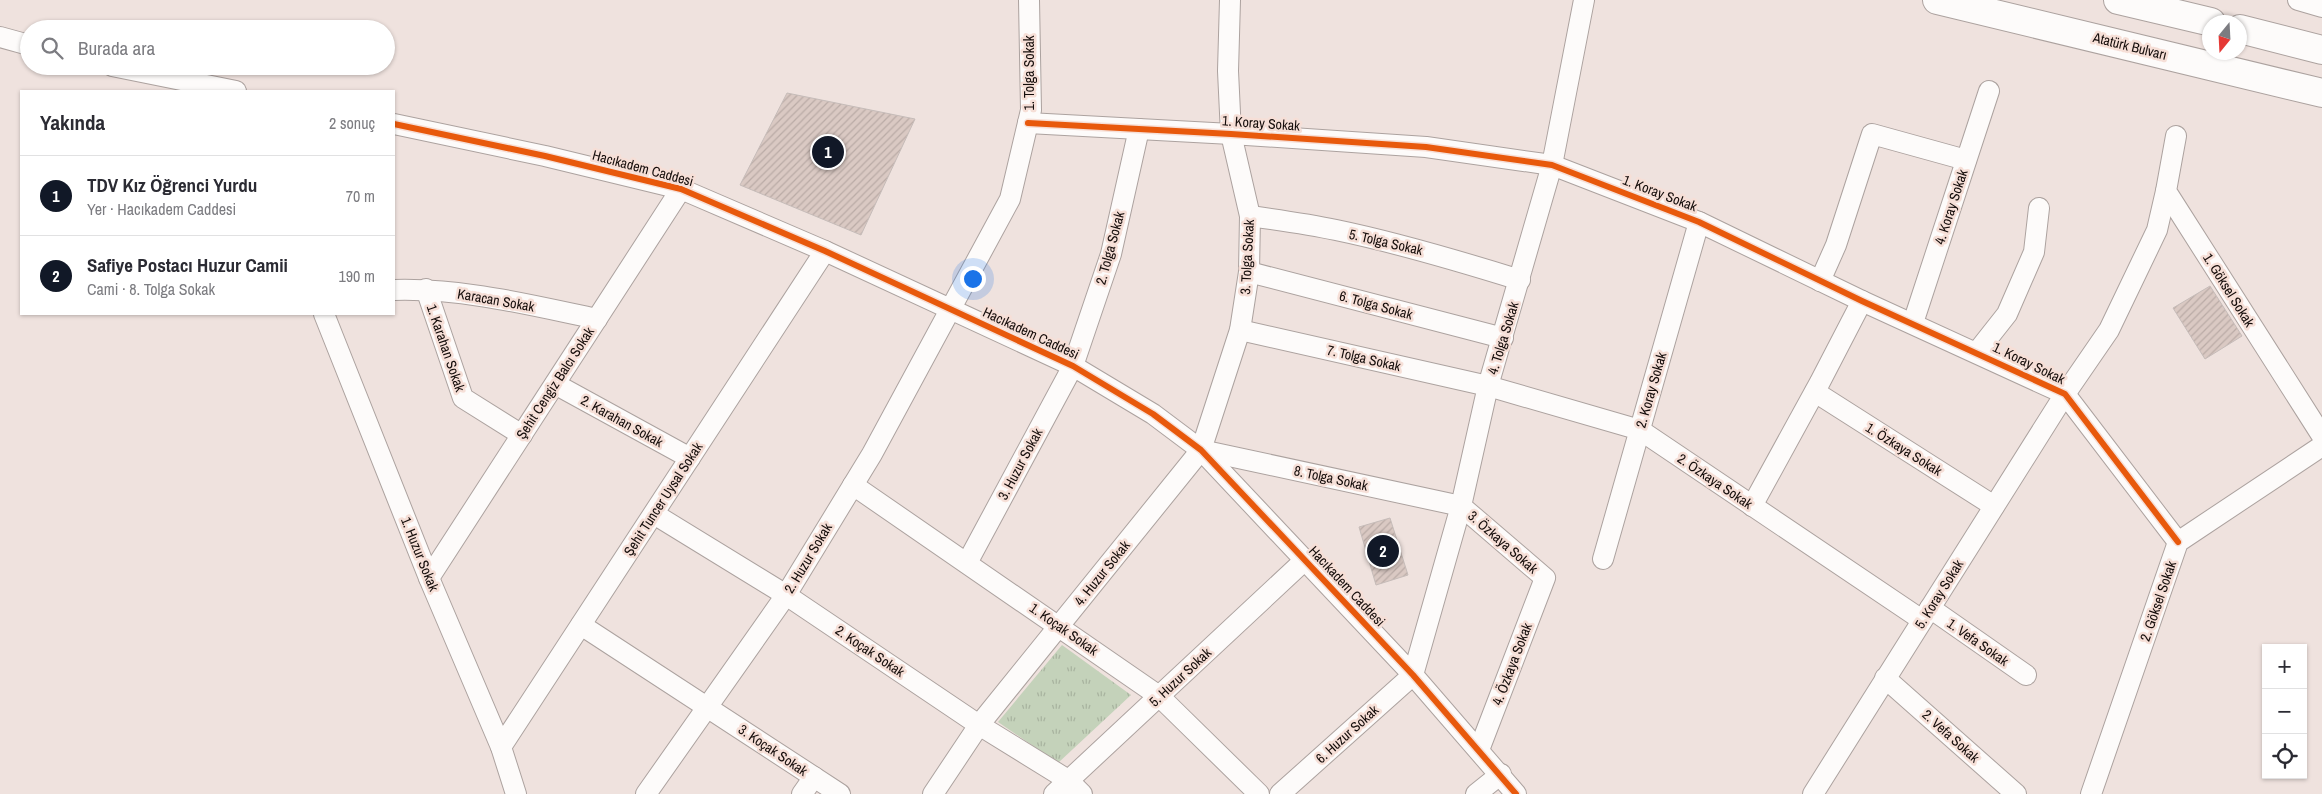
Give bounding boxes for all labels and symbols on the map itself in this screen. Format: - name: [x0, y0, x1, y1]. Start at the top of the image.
- north arrow: [2202, 15, 2247, 60]
- street label: Atatürk Bulvarı: [2090, 28, 2169, 64]
- street label: 1. Tolga Sokak: [1020, 35, 1038, 111]
- street label: 1. Koray Sokak: [1222, 111, 1301, 135]
- pin: 1: [812, 133, 844, 171]
- street label: Hacıkadem Caddesi: [590, 146, 696, 190]
- street label: 4. Koray Sokak: [1930, 167, 1972, 247]
- street label: 1. Koray Sokak: [1620, 171, 1700, 215]
- street label: 2. Tolga Sokak: [1092, 209, 1128, 287]
- street label: 3. Tolga Sokak: [1236, 219, 1258, 295]
- street label: 5. Tolga Sokak: [1347, 225, 1425, 259]
- street label: 1. Göksel Sokak: [2199, 250, 2259, 330]
- your location: [960, 266, 986, 292]
- street label: Karacan Sokak: [456, 284, 536, 316]
- street label: 6. Tolga Sokak: [1337, 287, 1415, 323]
- street label: 4. Tolga Sokak: [1483, 299, 1523, 377]
- street label: 1. Karahan Sokak: [423, 302, 469, 394]
- street label: Hacıkadem Caddesi: [980, 303, 1082, 363]
- street label: Şehit Cengiz Balcı Sokak: [512, 323, 598, 442]
- street label: 1. Koray Sokak: [1990, 338, 2068, 388]
- street label: 7. Tolga Sokak: [1325, 341, 1403, 375]
- street label: 2. Koray Sokak: [1632, 350, 1670, 430]
- street label: 2. Karahan Sokak: [578, 391, 667, 451]
- street label: 1. Özkaya Sokak: [1862, 418, 1946, 480]
- street label: 3. Huzur Sokak: [994, 425, 1046, 503]
- street label: Şehit Tuncer Uysal Sokak: [620, 439, 707, 559]
- street label: 2. Özkaya Sokak: [1674, 449, 1756, 513]
- street label: 8. Tolga Sokak: [1292, 461, 1370, 495]
- street label: 3. Özkaya Sokak: [1464, 507, 1542, 577]
- street label: 1. Huzur Sokak: [397, 514, 443, 594]
- street label: 2. Huzur Sokak: [780, 520, 836, 596]
- pin: 2: [1367, 532, 1399, 570]
- street label: 4. Huzur Sokak: [1070, 537, 1134, 609]
- street label: Hacıkadem Caddesi: [1305, 542, 1389, 630]
- street label: 5. Koray Sokak: [1911, 556, 1967, 632]
- street label: 2. Göksel Sokak: [2136, 558, 2180, 643]
- street label: 1. Koçak Sokak: [1026, 599, 1102, 659]
- street label: 1. Vefa Sokak: [1944, 614, 2012, 670]
- street label: 4. Özkaya Sokak: [1488, 620, 1536, 708]
- street label: 2. Koçak Sokak: [832, 621, 908, 681]
- street label: 5. Huzur Sokak: [1145, 643, 1215, 710]
- street label: 6. Huzur Sokak: [1312, 701, 1382, 767]
- street label: 2. Vefa Sokak: [1919, 706, 1984, 767]
- street label: 3. Koçak Sokak: [735, 720, 811, 780]

